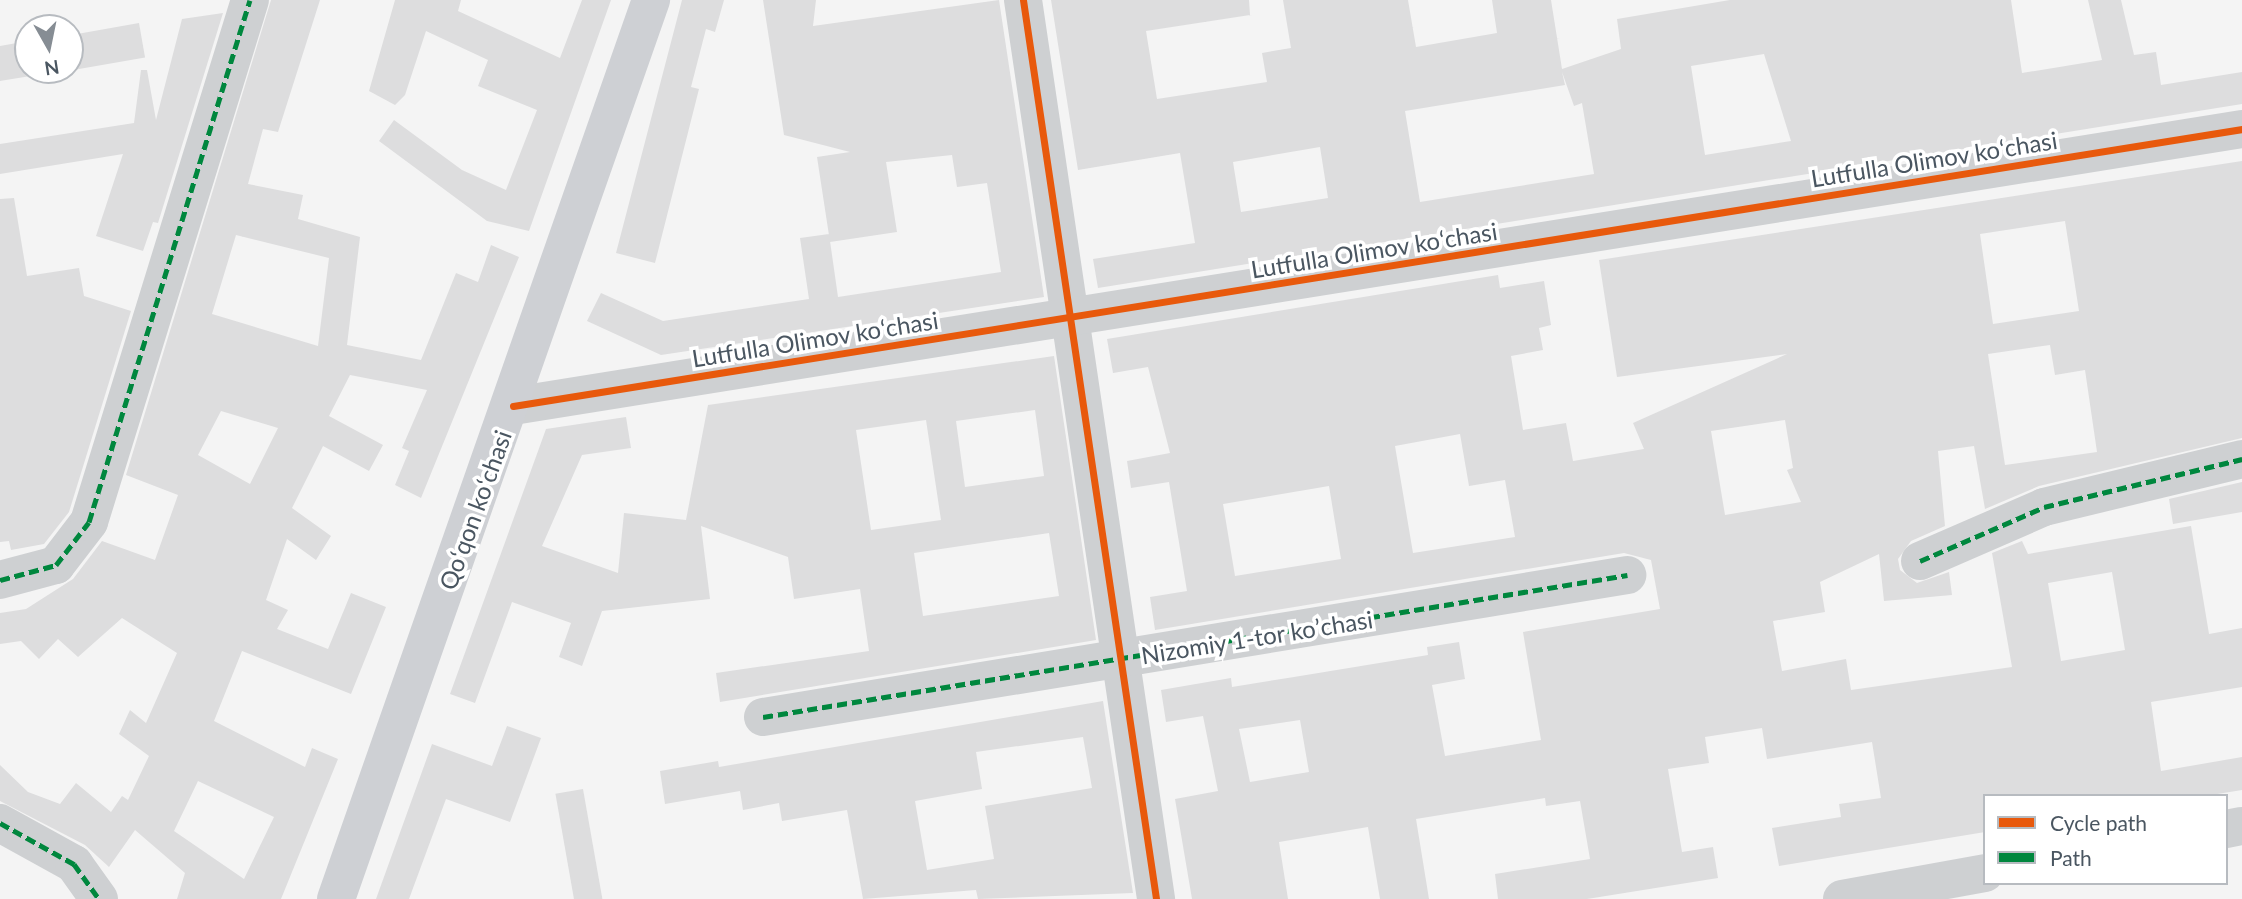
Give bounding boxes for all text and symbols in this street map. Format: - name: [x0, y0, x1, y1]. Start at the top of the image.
- north arrow: [14, 14, 84, 84]
- text: N: [43, 56, 61, 81]
- street label: Lutfulla Olimov koʻchasi: [1809, 125, 2059, 193]
- street label: Lutfulla Olimov koʻchasi: [1249, 216, 1499, 284]
- street label: Lutfulla Olimov koʻchasi: [690, 305, 940, 373]
- street label: Qoʻqon koʻchasi: [433, 426, 517, 594]
- street label: Nizomiy 1-tor koʼchasi: [1139, 604, 1375, 670]
- legend: [1983, 794, 2228, 885]
- text: Cycle path: [2050, 810, 2147, 835]
- text: Path: [2050, 845, 2092, 870]

